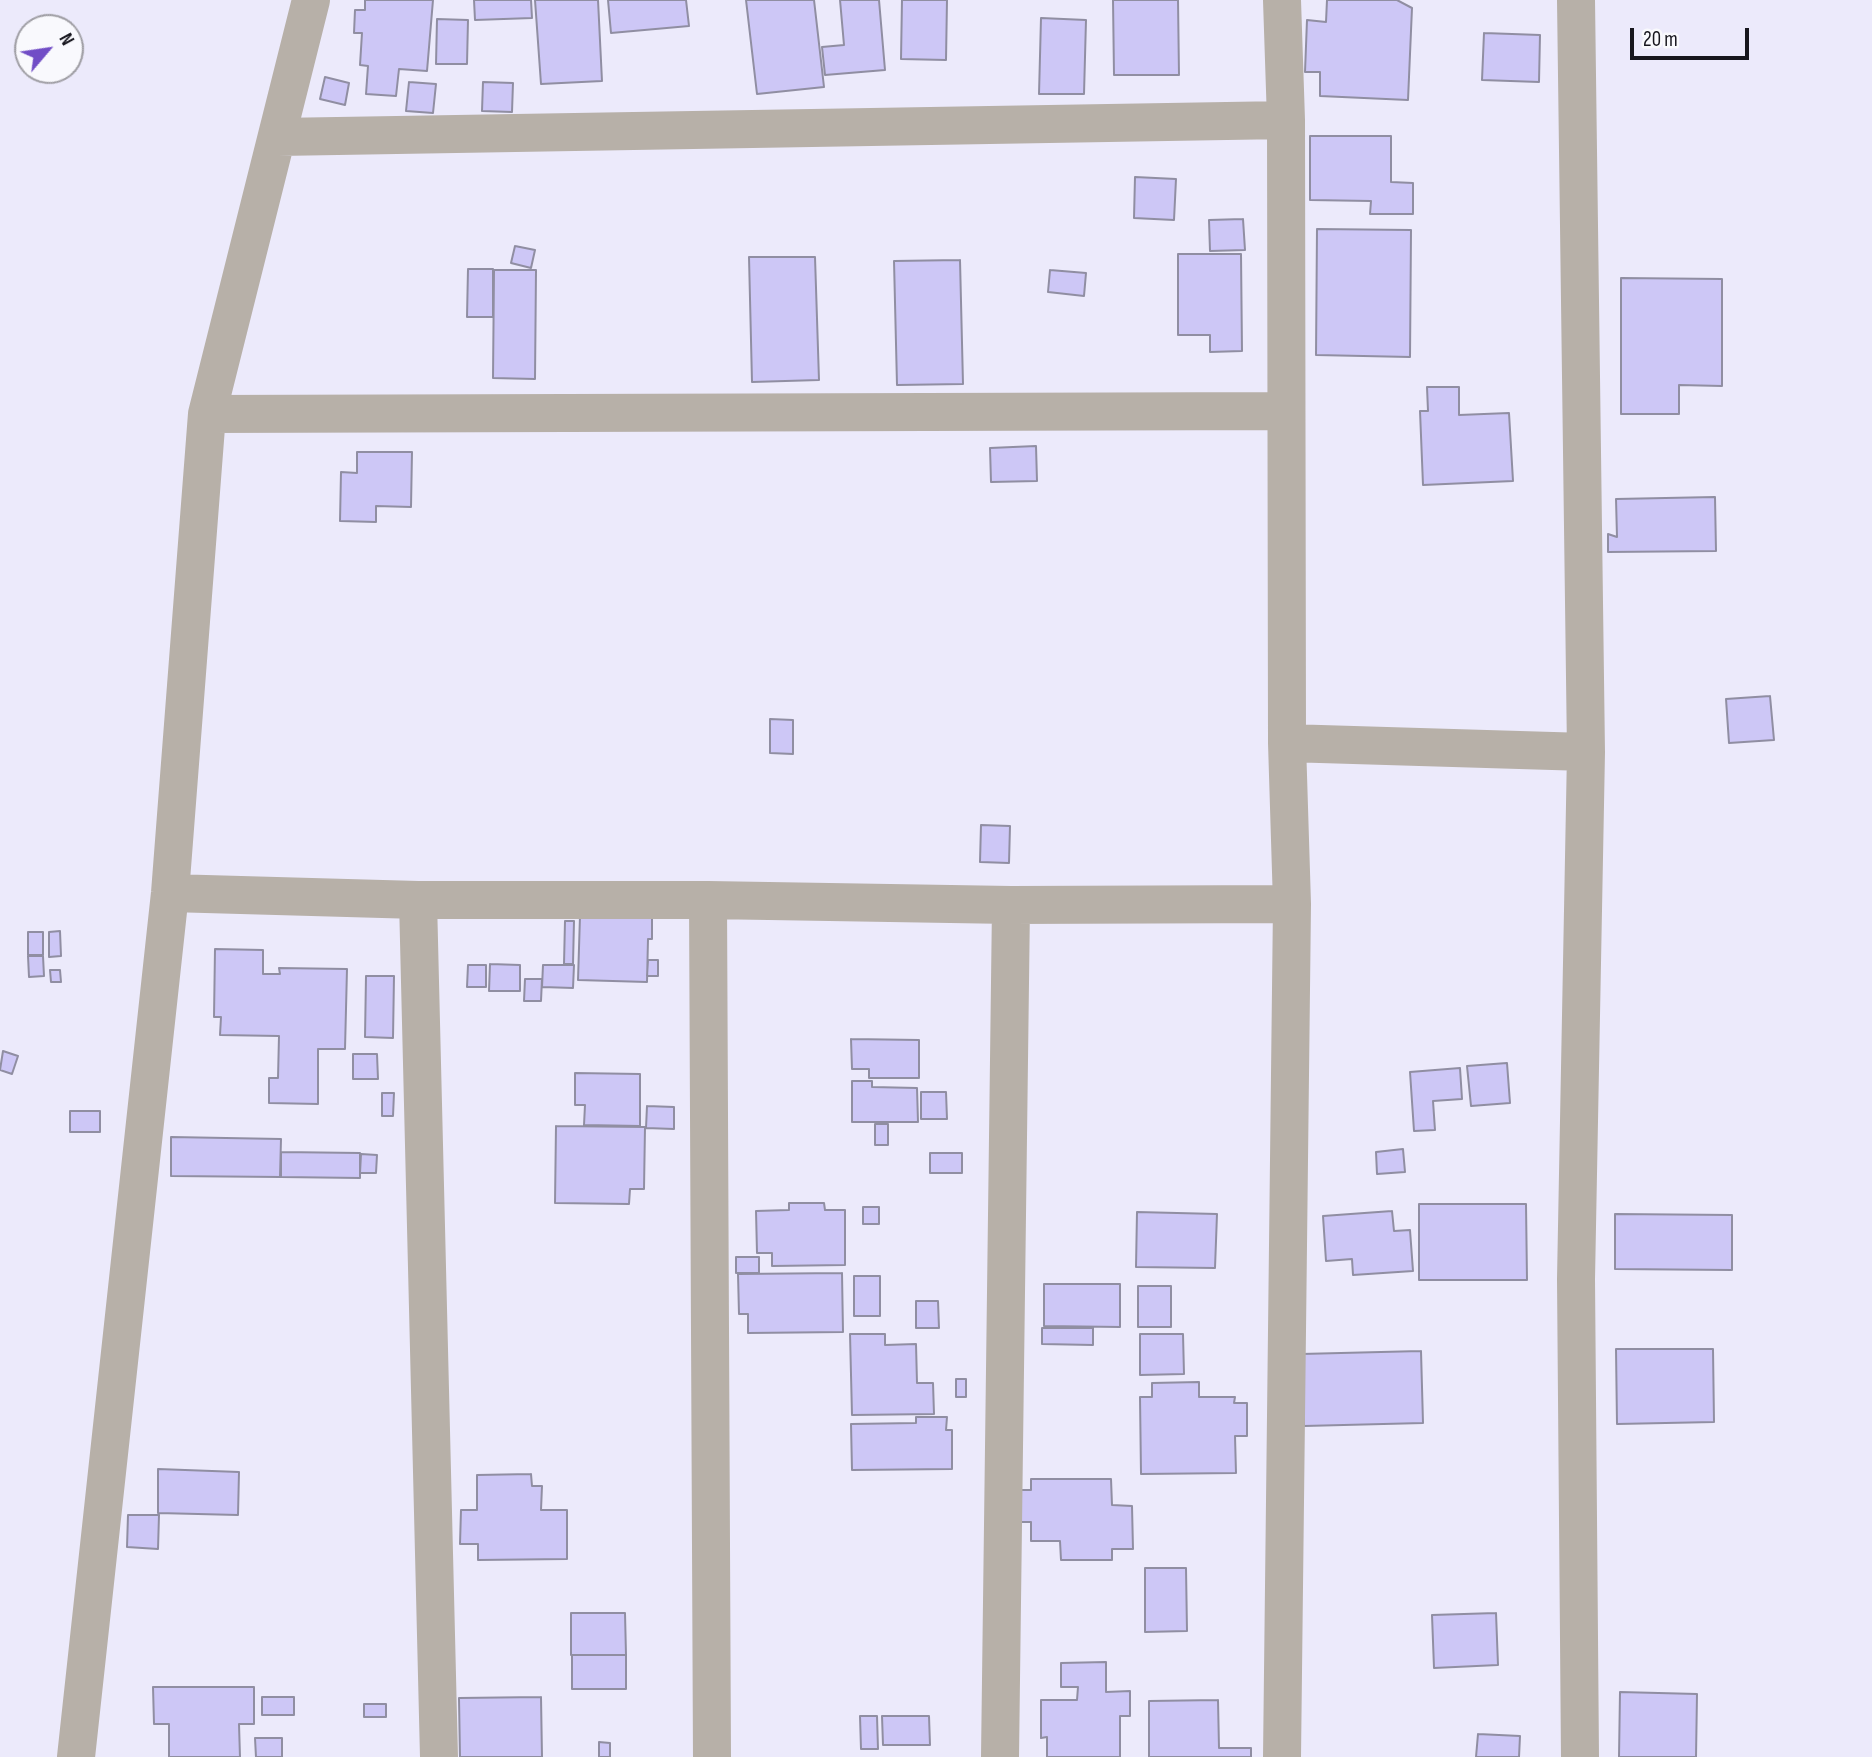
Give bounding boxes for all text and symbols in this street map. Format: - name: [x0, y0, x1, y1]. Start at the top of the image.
- north arrow: [14, 14, 84, 84]
- scale bar: [1634, 14, 1753, 58]
- text: 20 m: [1643, 27, 1678, 52]
- text: N: [54, 30, 79, 50]

